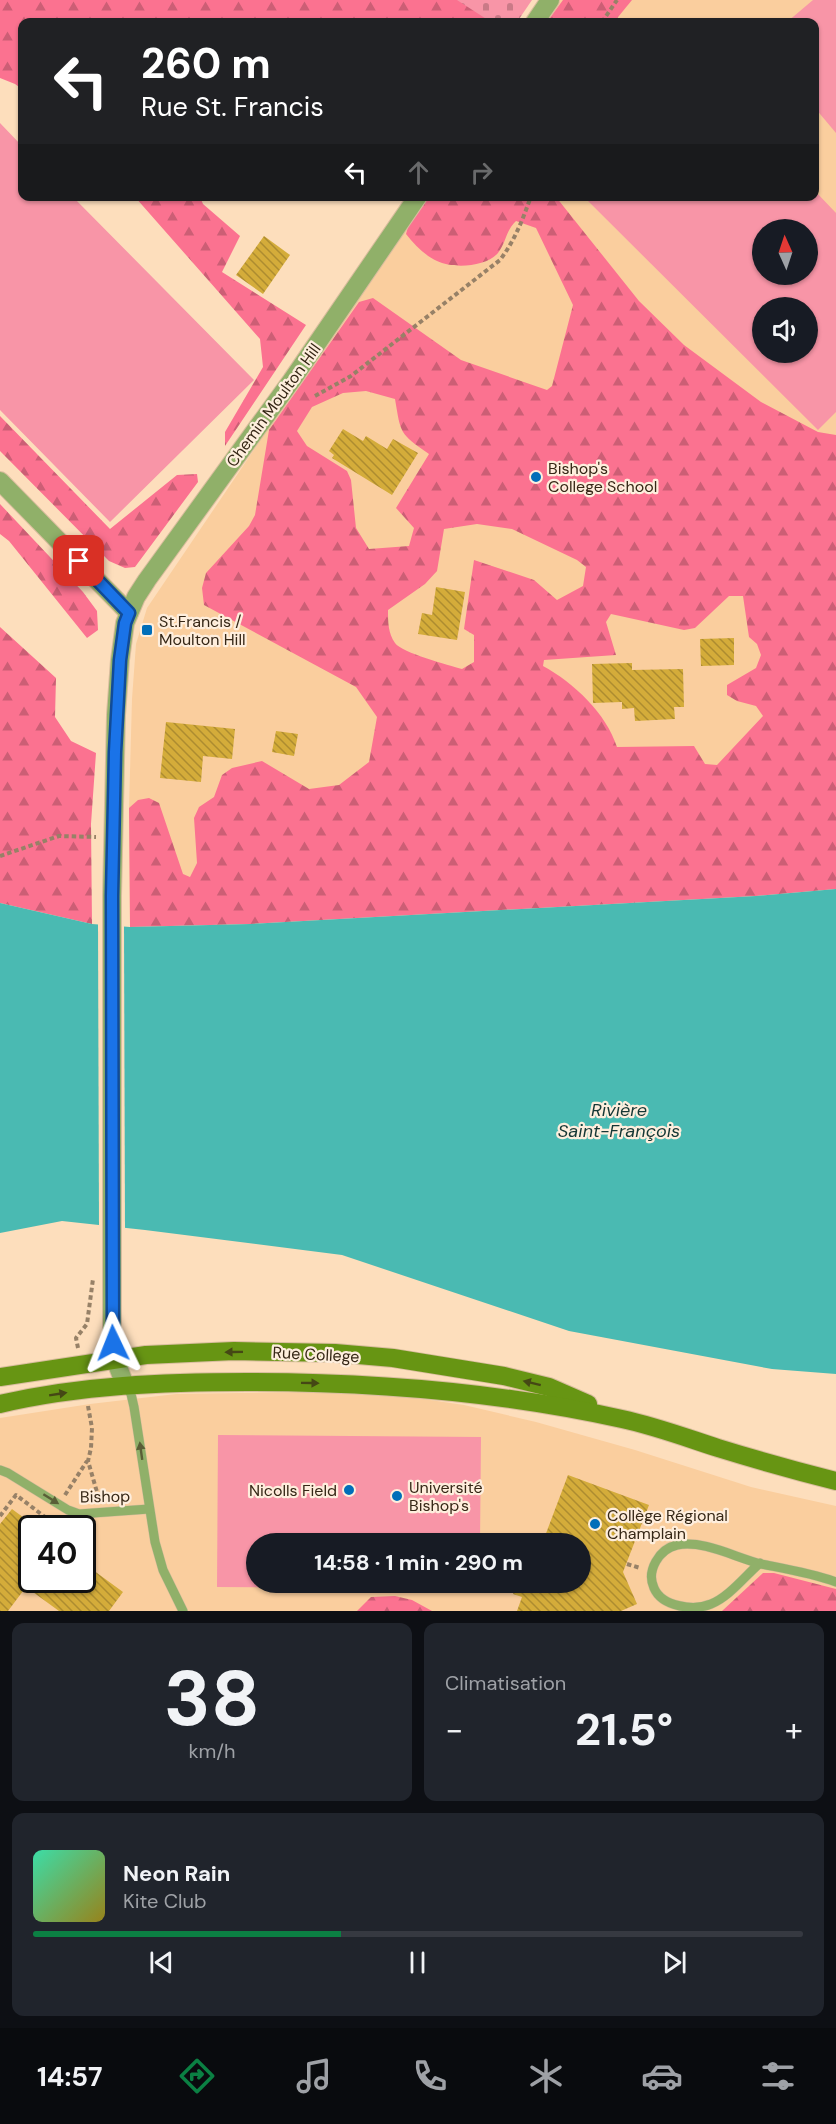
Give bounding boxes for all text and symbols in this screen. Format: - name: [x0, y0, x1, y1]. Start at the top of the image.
- text: 260 m: [141, 36, 271, 91]
- icon: left: [42, 42, 120, 120]
- text: Rue St. Francis: [141, 89, 324, 124]
- icon: left: [339, 156, 372, 189]
- icon: ahead: [402, 156, 435, 189]
- icon: right: [465, 156, 498, 189]
- north arrow: [752, 219, 818, 285]
- map controls: [752, 219, 818, 363]
- button: sound: [752, 297, 818, 363]
- street label: Chemin Moulton Hill: [221, 339, 325, 471]
- place label: Bishop's College School: [548, 458, 657, 497]
- marker: Bishop's College School: [529, 470, 543, 484]
- pin: [53, 535, 104, 586]
- icon: arrive: [62, 544, 95, 577]
- place label: St.Francis / Moulton Hill: [159, 611, 246, 650]
- marker: St.Francis / Moulton Hill: [140, 623, 154, 637]
- water label: Rivière Saint-François: [558, 1098, 680, 1143]
- position arrow: [81, 1311, 145, 1375]
- street label: Rue College: [272, 1342, 360, 1367]
- one-way arrow: [225, 1347, 244, 1356]
- one-way arrow: [300, 1378, 319, 1388]
- one-way arrow: [523, 1378, 541, 1387]
- one-way arrow: [48, 1389, 67, 1398]
- one-way arrow: [136, 1442, 145, 1461]
- place label: Université Bishop's: [409, 1477, 483, 1516]
- place label: Nicolls Field: [249, 1480, 337, 1501]
- marker: Nicolls Field: [342, 1483, 356, 1497]
- street label: Bishop: [80, 1486, 130, 1507]
- marker: Université Bishop's: [390, 1489, 404, 1503]
- one-way arrow: [43, 1494, 59, 1505]
- place label: Collège Régional Champlain: [607, 1505, 728, 1544]
- speed limit sign: 40: [18, 1515, 96, 1593]
- marker: Collège Régional Champlain: [588, 1517, 602, 1531]
- text: 14:58 · 1 min · 290 m: [314, 1548, 523, 1577]
- text: 38: [164, 1648, 260, 1749]
- text: Climatisation: [445, 1670, 566, 1696]
- text: 21.5°: [575, 1700, 673, 1759]
- text: −: [445, 1708, 463, 1751]
- text: +: [785, 1708, 803, 1751]
- text: km/h: [188, 1738, 236, 1764]
- text: Neon Rain: [123, 1859, 230, 1888]
- text: Kite Club: [123, 1888, 207, 1914]
- icon: previous: [145, 1946, 178, 1979]
- icon: pause: [401, 1946, 434, 1979]
- icon: next: [658, 1946, 691, 1979]
- icon: directions: [176, 2055, 218, 2097]
- icon: music: [293, 2055, 335, 2097]
- icon: phone: [409, 2055, 451, 2097]
- icon: climate: [525, 2055, 567, 2097]
- icon: car: [641, 2055, 683, 2097]
- icon: filters: [757, 2055, 799, 2097]
- text: 14:57: [37, 2059, 102, 2094]

